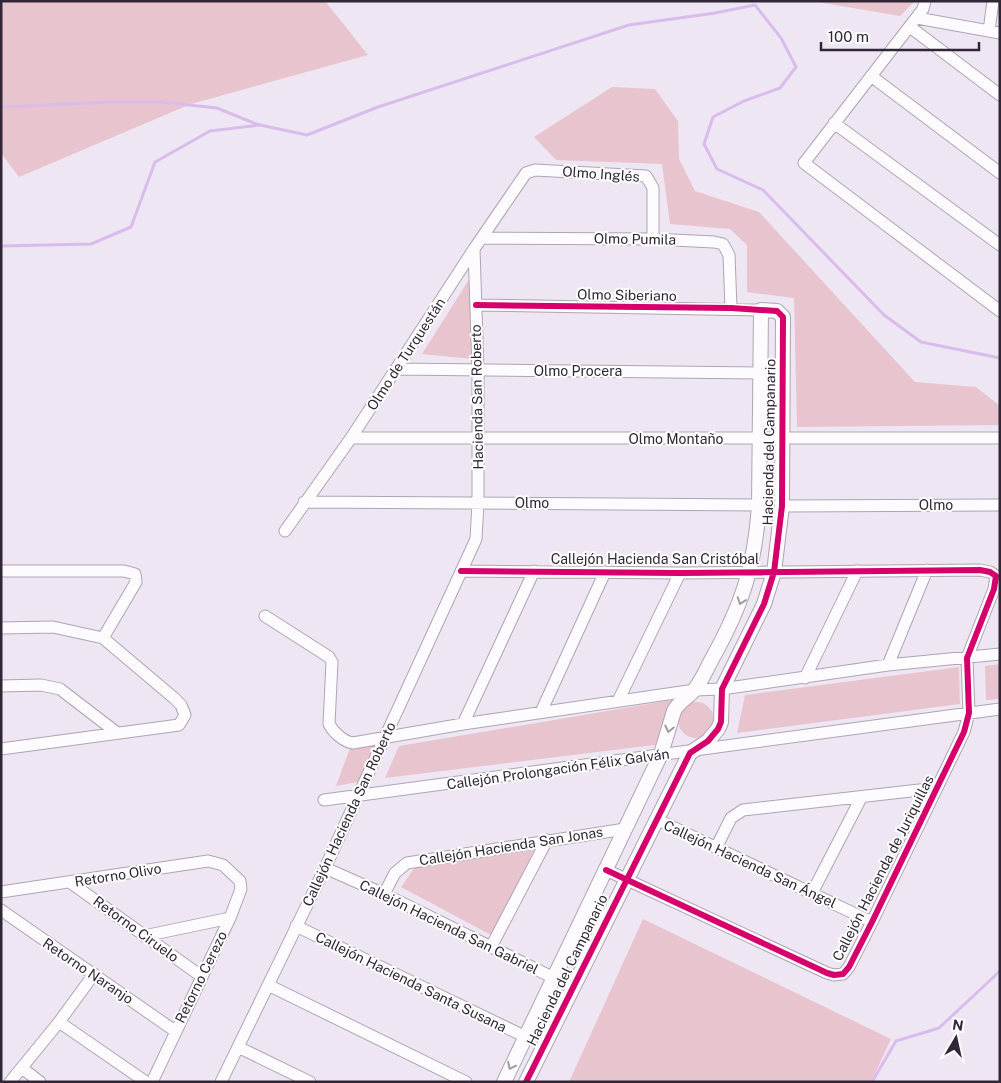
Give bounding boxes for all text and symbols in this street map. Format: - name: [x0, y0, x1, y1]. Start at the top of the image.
- scale bar: [821, 20, 978, 52]
- text: 100 m: [828, 28, 869, 45]
- street label: Olmo Inglés: [562, 163, 640, 185]
- street label: Olmo Pumila: [594, 230, 676, 248]
- street label: Olmo Siberiano: [577, 286, 677, 304]
- street label: Olmo de Turquestán: [364, 295, 448, 413]
- street label: Hacienda San Roberto: [468, 324, 486, 470]
- street label: Hacienda del Campanario: [760, 358, 778, 525]
- street label: Olmo Procera: [534, 363, 622, 379]
- street label: Olmo Montaño: [629, 431, 723, 447]
- street label: Olmo: [515, 495, 549, 511]
- street label: Olmo: [919, 497, 953, 513]
- street label: Callejón Hacienda San Cristóbal: [551, 551, 759, 567]
- one-way arrow: [737, 597, 747, 605]
- street label: Callejón Hacienda San Roberto: [299, 719, 399, 909]
- one-way arrow: [664, 725, 675, 733]
- street label: Callejón Prolongación Félix Galván: [446, 745, 670, 793]
- street label: Callejón Hacienda de Juriquillas: [829, 773, 937, 963]
- street label: Callejón Hacienda San Ángel: [661, 816, 839, 911]
- street label: Callejón Hacienda San Jonas: [418, 824, 604, 868]
- street label: Retorno Olivo: [74, 860, 163, 890]
- street label: Callejón Hacienda San Gabriel: [357, 877, 541, 977]
- street label: Hacienda del Campanario: [523, 892, 611, 1048]
- street label: Retorno Ciruelo: [90, 893, 182, 965]
- street label: Retorno Cerezo: [172, 928, 230, 1025]
- street label: Callejón Hacienda Santa Susana: [313, 929, 509, 1035]
- street label: Retorno Naranjo: [40, 935, 136, 1007]
- north arrow: [931, 1013, 981, 1063]
- text: N: [951, 1016, 965, 1034]
- one-way arrow: [507, 1061, 517, 1070]

